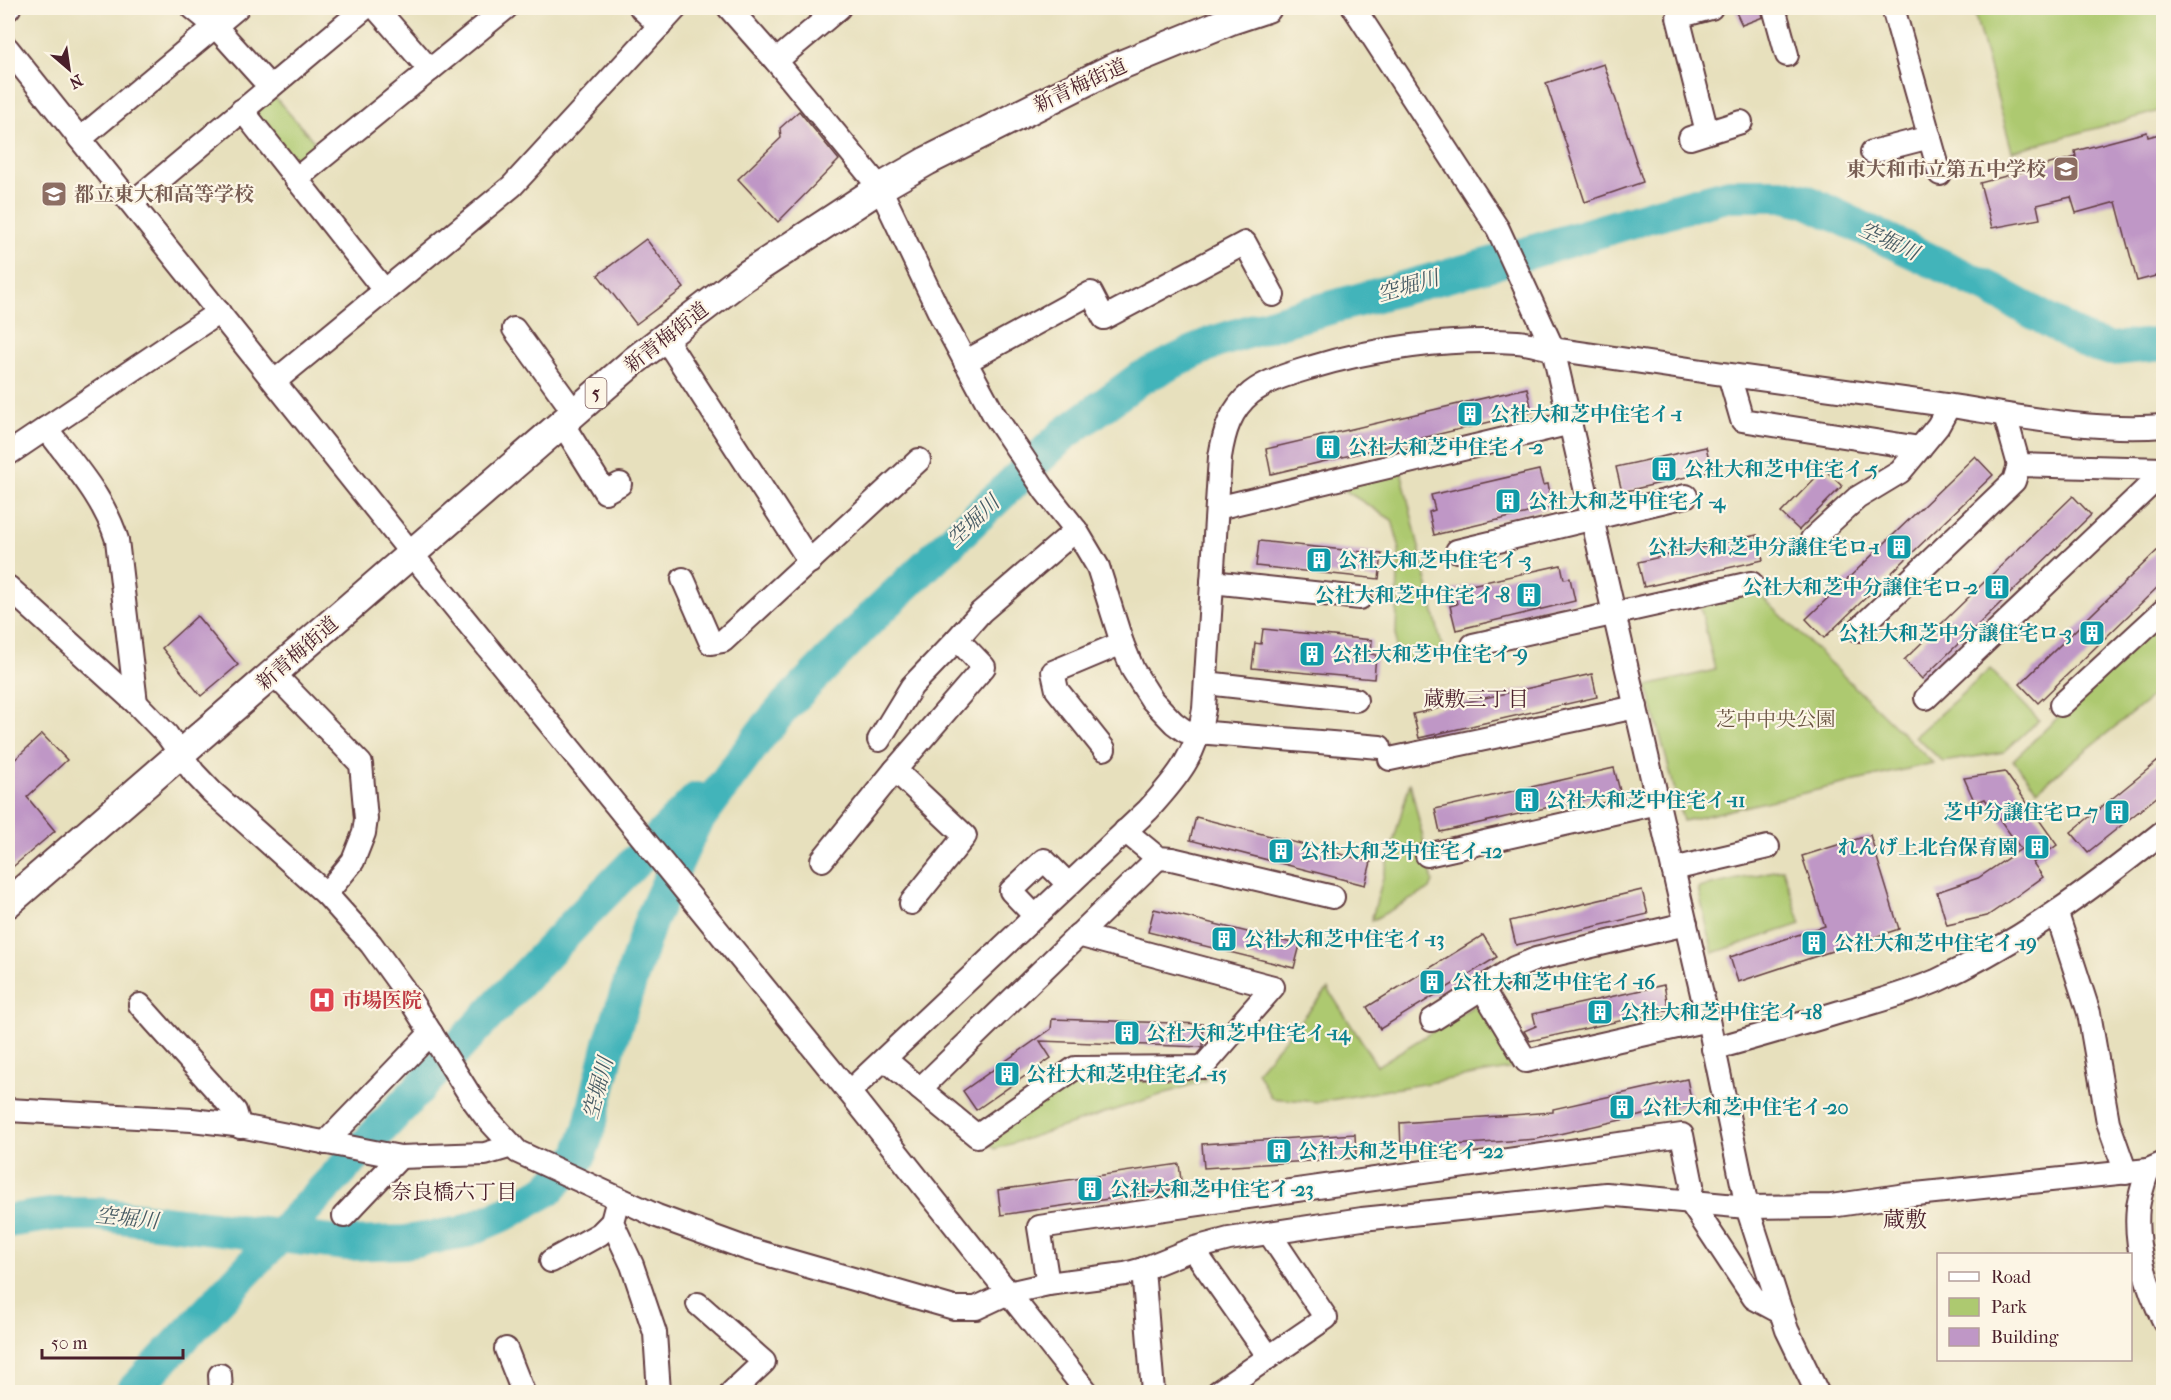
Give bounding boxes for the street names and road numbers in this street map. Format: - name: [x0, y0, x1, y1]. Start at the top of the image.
- street label: 新青梅街道: [1030, 54, 1130, 117]
- street label: 新青梅街道: [620, 298, 713, 377]
- road number: 5: [586, 378, 606, 408]
- street label: 新青梅街道: [252, 612, 343, 695]

